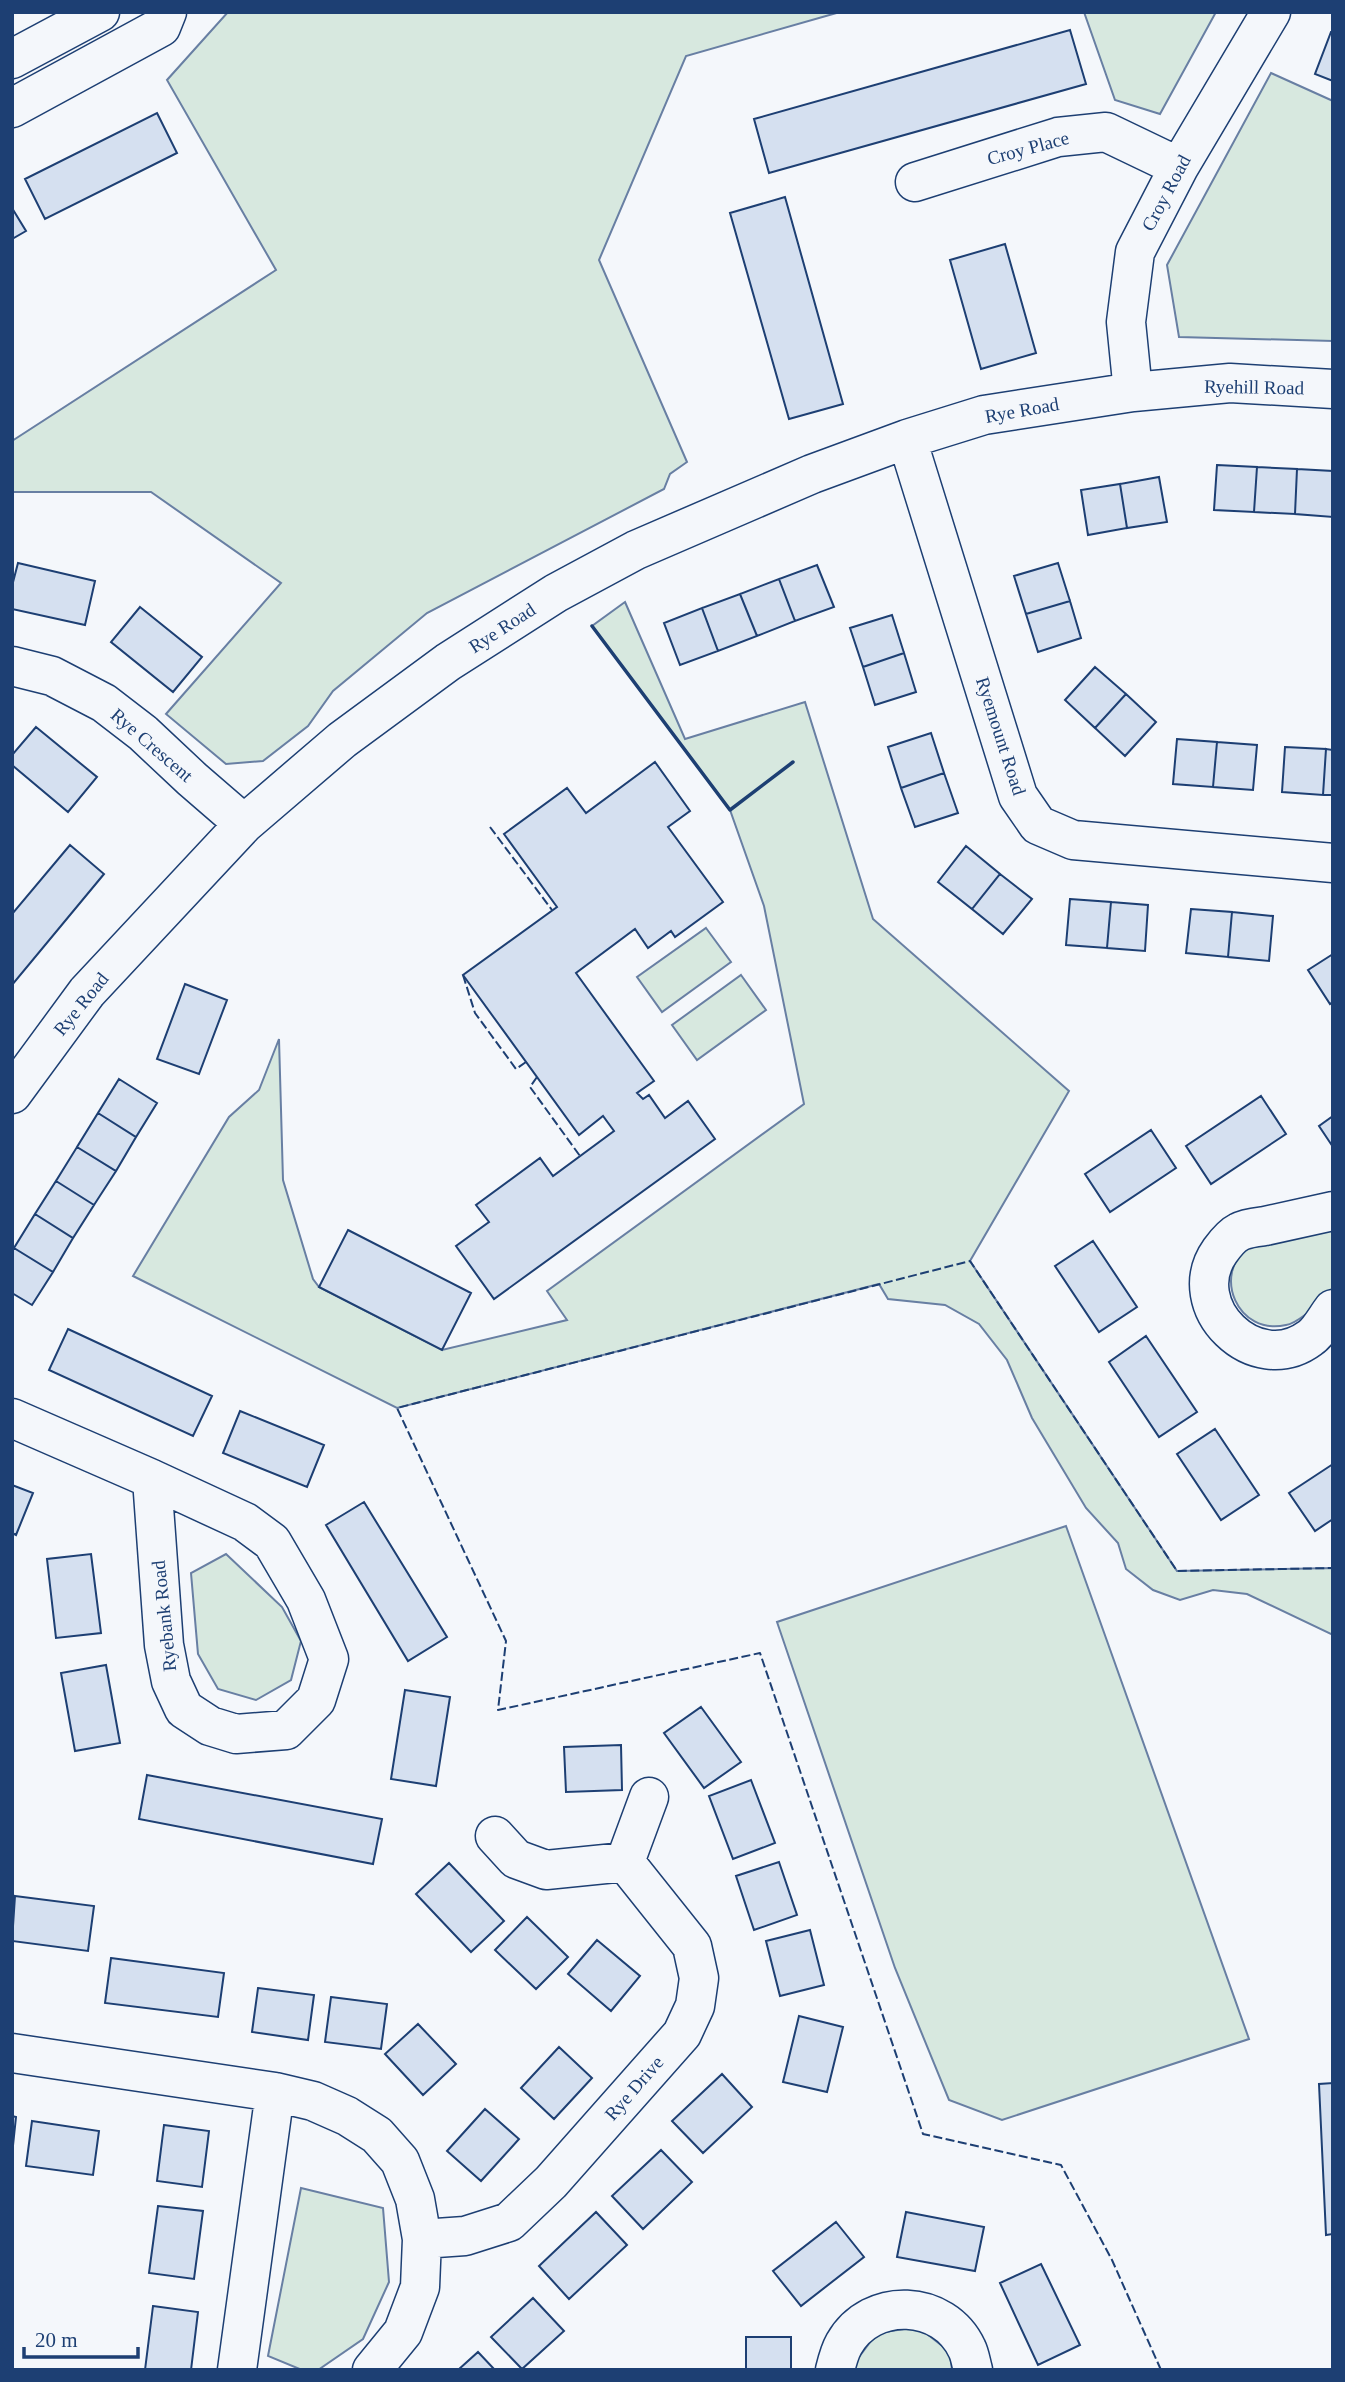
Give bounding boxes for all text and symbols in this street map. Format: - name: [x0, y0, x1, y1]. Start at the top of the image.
- street label: Croy Place: [985, 127, 1071, 169]
- street label: Croy Road: [1137, 151, 1195, 235]
- street label: Ryehill Road: [1204, 376, 1305, 398]
- street label: Rye Road: [983, 393, 1061, 427]
- street label: Rye Road: [465, 599, 539, 657]
- street label: Ryemount Road: [972, 674, 1030, 798]
- street label: Rye Crescent: [107, 704, 198, 787]
- street label: Rye Road: [49, 968, 113, 1040]
- street label: Ryebank Road: [148, 1559, 180, 1673]
- street label: Rye Drive: [601, 2052, 667, 2124]
- scale bar: [24, 2316, 138, 2360]
- text: 20 m: [35, 2328, 78, 2352]

